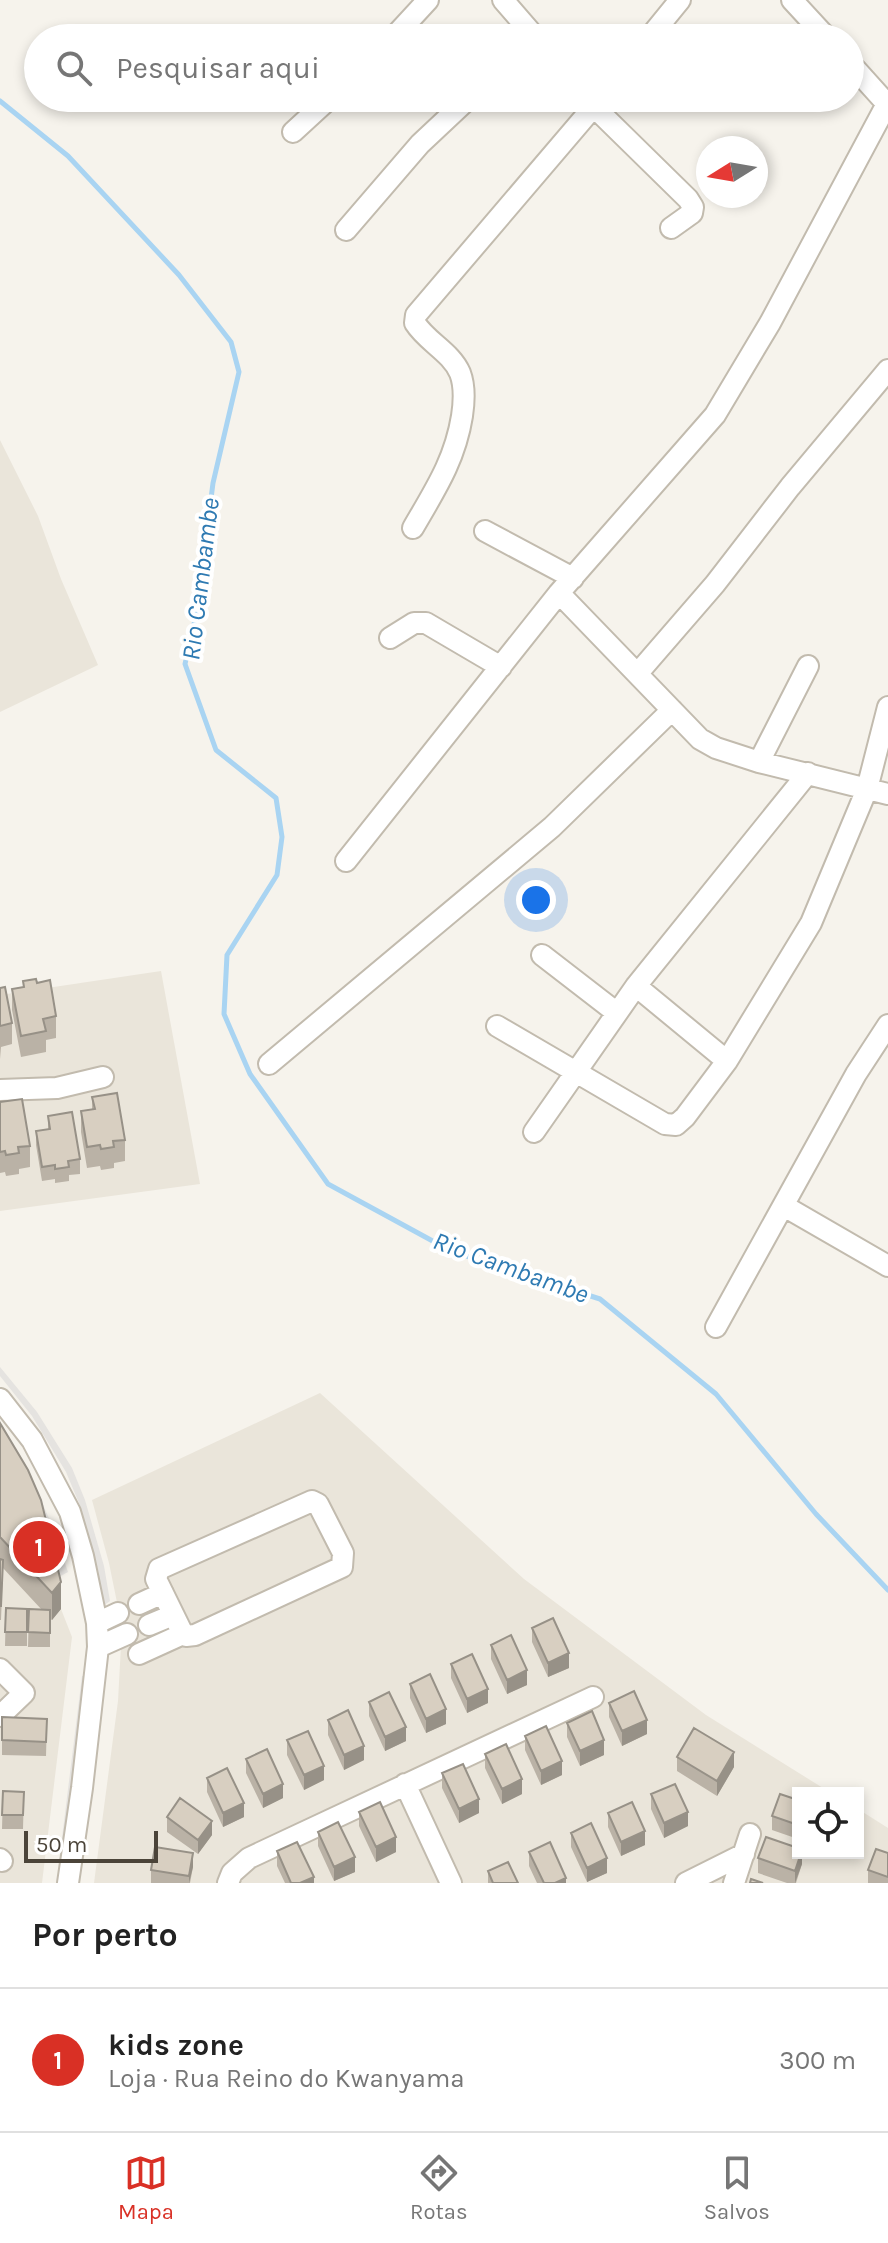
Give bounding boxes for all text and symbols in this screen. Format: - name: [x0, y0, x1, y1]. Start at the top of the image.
- search box: [24, 24, 864, 112]
- icon: search: [52, 46, 96, 90]
- text: Pesquisar aqui: [116, 50, 320, 86]
- north arrow: [696, 136, 768, 208]
- water label: Rio Cambambe: [175, 496, 226, 662]
- your location: [516, 880, 556, 920]
- water label: Rio Cambambe: [429, 1225, 593, 1310]
- pin: 1: [13, 1517, 65, 1577]
- map controls: [792, 1787, 864, 1859]
- button: locate: [792, 1787, 864, 1859]
- scale bar: [24, 1827, 158, 1863]
- text: 50 m: [36, 1832, 87, 1858]
- text: Por perto: [32, 1915, 178, 1955]
- text: kids zone: [108, 2027, 244, 2063]
- text: 1: [53, 2045, 63, 2076]
- text: 300 m: [779, 2045, 856, 2076]
- text: Loja · Rua Reino do Kwanyama: [108, 2063, 465, 2094]
- tab: Mapa: [118, 2151, 174, 2225]
- tab: Rotas: [410, 2151, 467, 2225]
- tab: Salvos: [704, 2151, 770, 2225]

